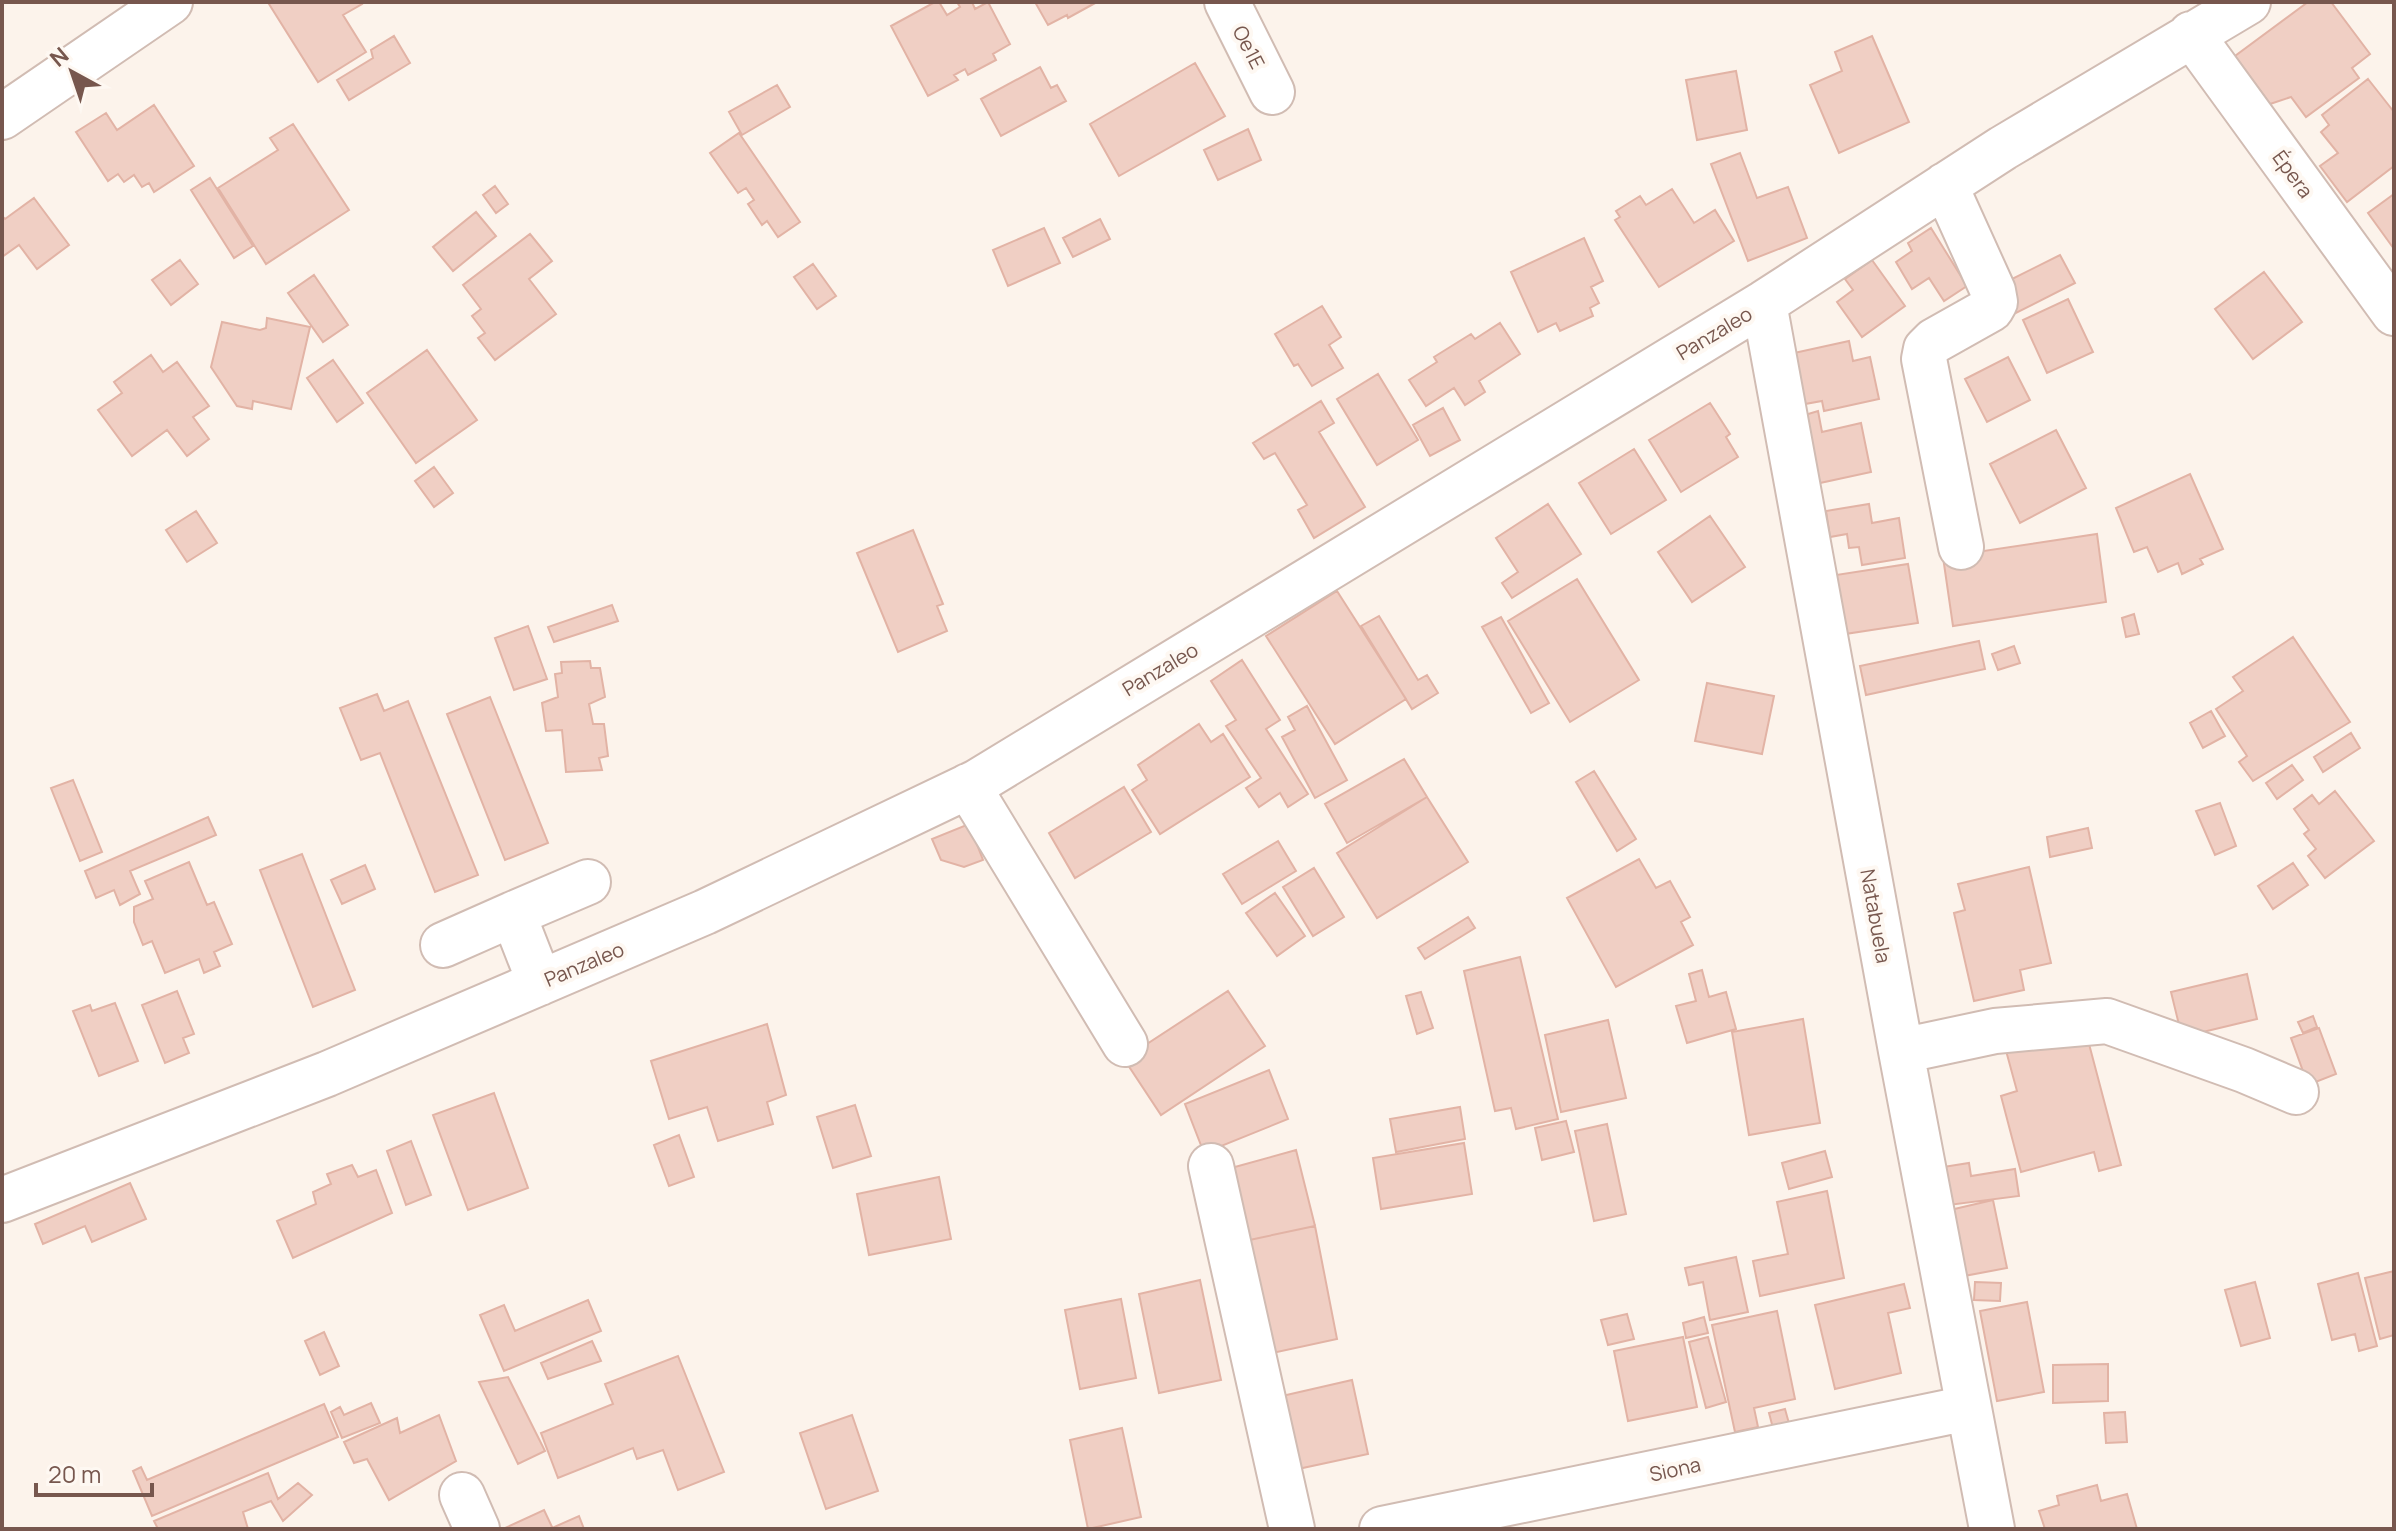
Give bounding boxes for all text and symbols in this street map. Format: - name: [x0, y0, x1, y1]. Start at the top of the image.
- street label: Oe1E: [1227, 21, 1271, 73]
- north arrow: [32, 32, 112, 112]
- text: N: [43, 40, 75, 73]
- street label: Épera: [2267, 145, 2319, 203]
- street label: Panzaleo: [1671, 300, 1757, 366]
- street label: Panzaleo: [1117, 636, 1203, 702]
- street label: Natabuela: [1854, 867, 1898, 965]
- street label: Panzaleo: [540, 935, 628, 993]
- scale bar: [36, 1447, 152, 1497]
- street label: Siona: [1647, 1450, 1703, 1488]
- text: 20 m: [48, 1457, 101, 1490]

